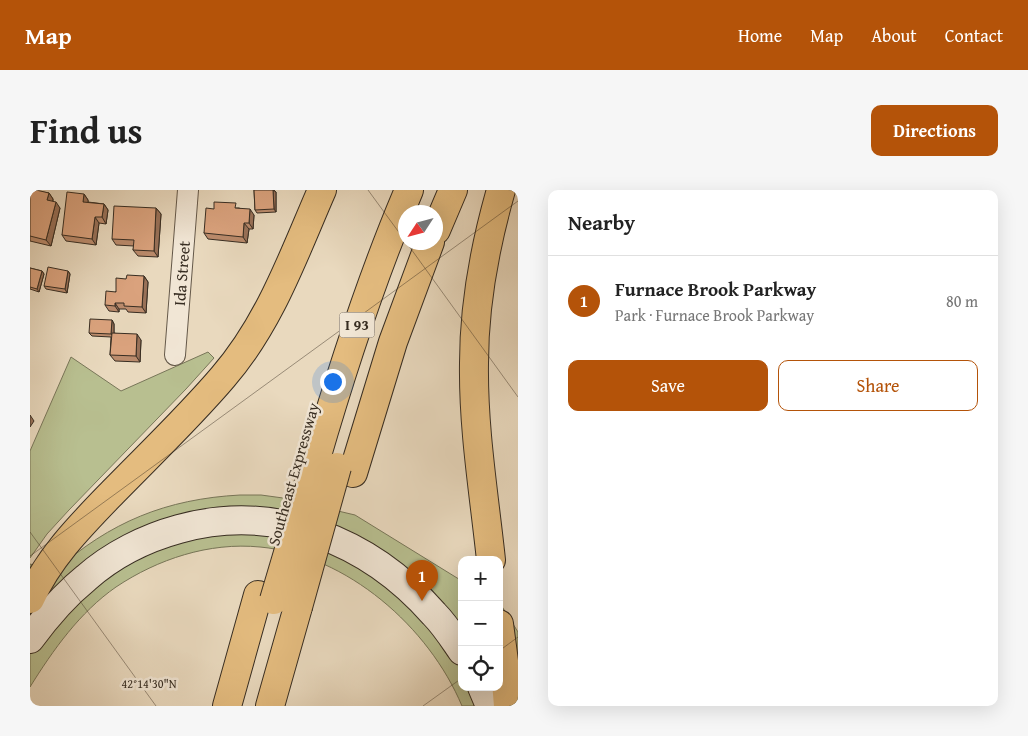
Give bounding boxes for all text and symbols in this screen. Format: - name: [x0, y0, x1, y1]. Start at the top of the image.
- text: Map: [25, 18, 72, 53]
- text: Home: [738, 22, 782, 49]
- text: Map: [810, 22, 843, 49]
- text: About: [871, 22, 917, 49]
- text: Contact: [945, 22, 1003, 49]
- text: Find us: [30, 105, 143, 156]
- button: Directions: [871, 105, 998, 156]
- north arrow: [398, 205, 443, 250]
- text: Nearby: [568, 207, 635, 238]
- street label: Ida Street: [167, 240, 196, 307]
- text: Furnace Brook Parkway: [615, 275, 816, 303]
- text: 1: [580, 289, 588, 313]
- text: 80 m: [946, 289, 978, 313]
- text: Park · Furnace Brook Parkway: [615, 303, 814, 327]
- road number: I 93: [340, 312, 374, 338]
- button: Save: [568, 360, 768, 411]
- button: Share: [778, 360, 978, 411]
- your location: [320, 369, 346, 395]
- street label: Southeast Expressway: [261, 400, 325, 548]
- map controls: [458, 556, 503, 691]
- button: +: [458, 556, 503, 601]
- pin: 1: [406, 560, 438, 601]
- button: −: [458, 601, 503, 646]
- button: locate: [458, 646, 503, 691]
- text: 42°14'30"N: [121, 675, 177, 692]

